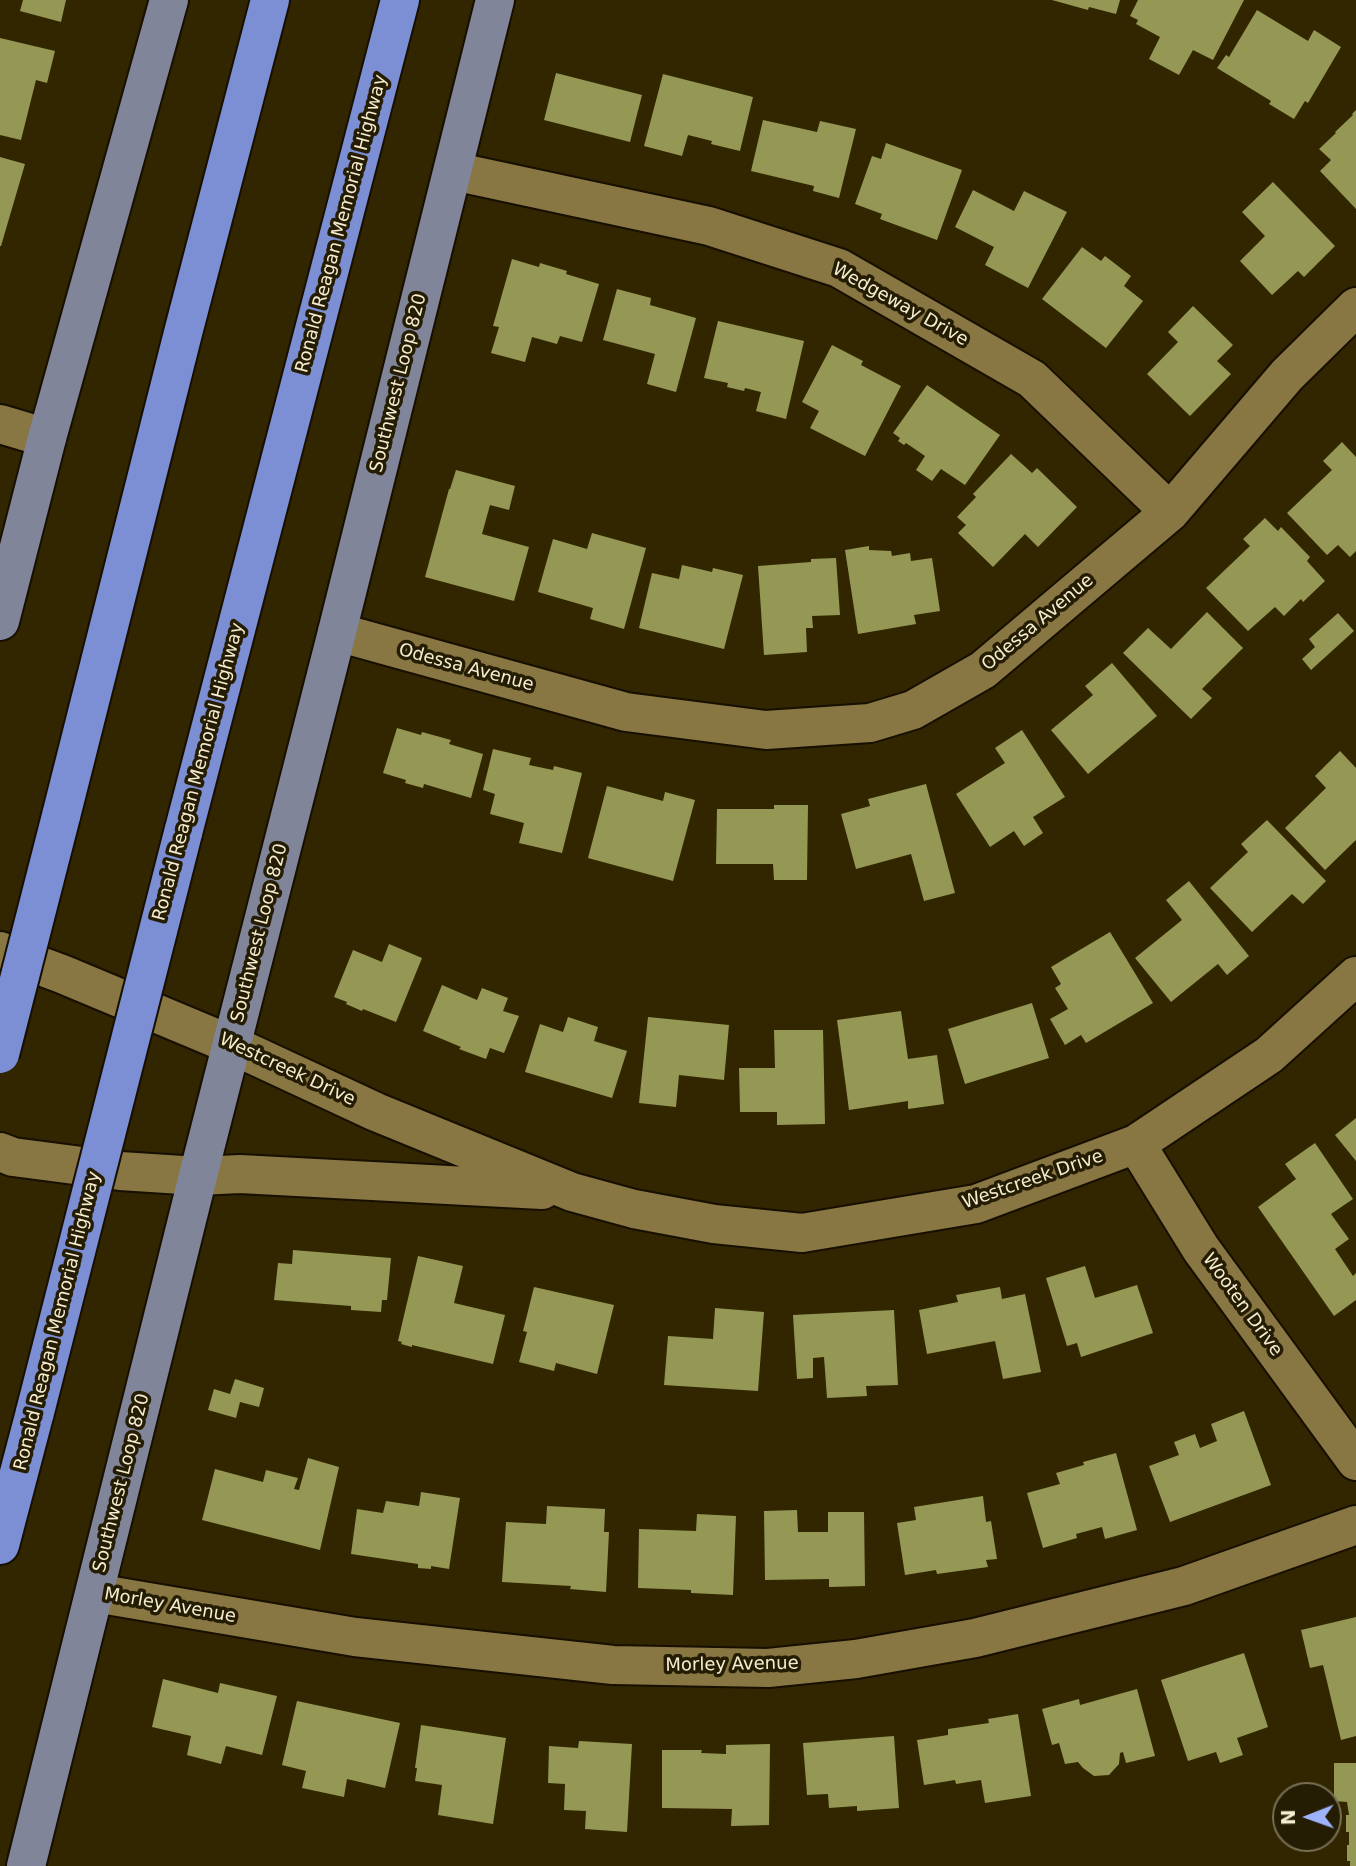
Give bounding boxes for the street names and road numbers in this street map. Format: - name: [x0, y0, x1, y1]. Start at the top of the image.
- street label: Ronald Reagan Memorial Highway: [292, 73, 392, 375]
- street label: Wedgeway Drive: [828, 259, 972, 351]
- street label: Southwest Loop 820: [366, 291, 432, 475]
- street label: Odessa Avenue: [978, 570, 1098, 676]
- street label: Ronald Reagan Memorial Highway: [149, 621, 249, 923]
- street label: Odessa Avenue: [396, 640, 536, 696]
- street label: Southwest Loop 820: [227, 841, 293, 1025]
- street label: Westcreek Drive: [216, 1029, 358, 1111]
- street label: Westcreek Drive: [960, 1146, 1106, 1214]
- street label: Ronald Reagan Memorial Highway: [10, 1169, 106, 1473]
- street label: Wooten Drive: [1197, 1249, 1287, 1361]
- street label: Southwest Loop 820: [89, 1391, 155, 1575]
- street label: Morley Avenue: [103, 1584, 237, 1628]
- street label: Morley Avenue: [665, 1653, 799, 1677]

